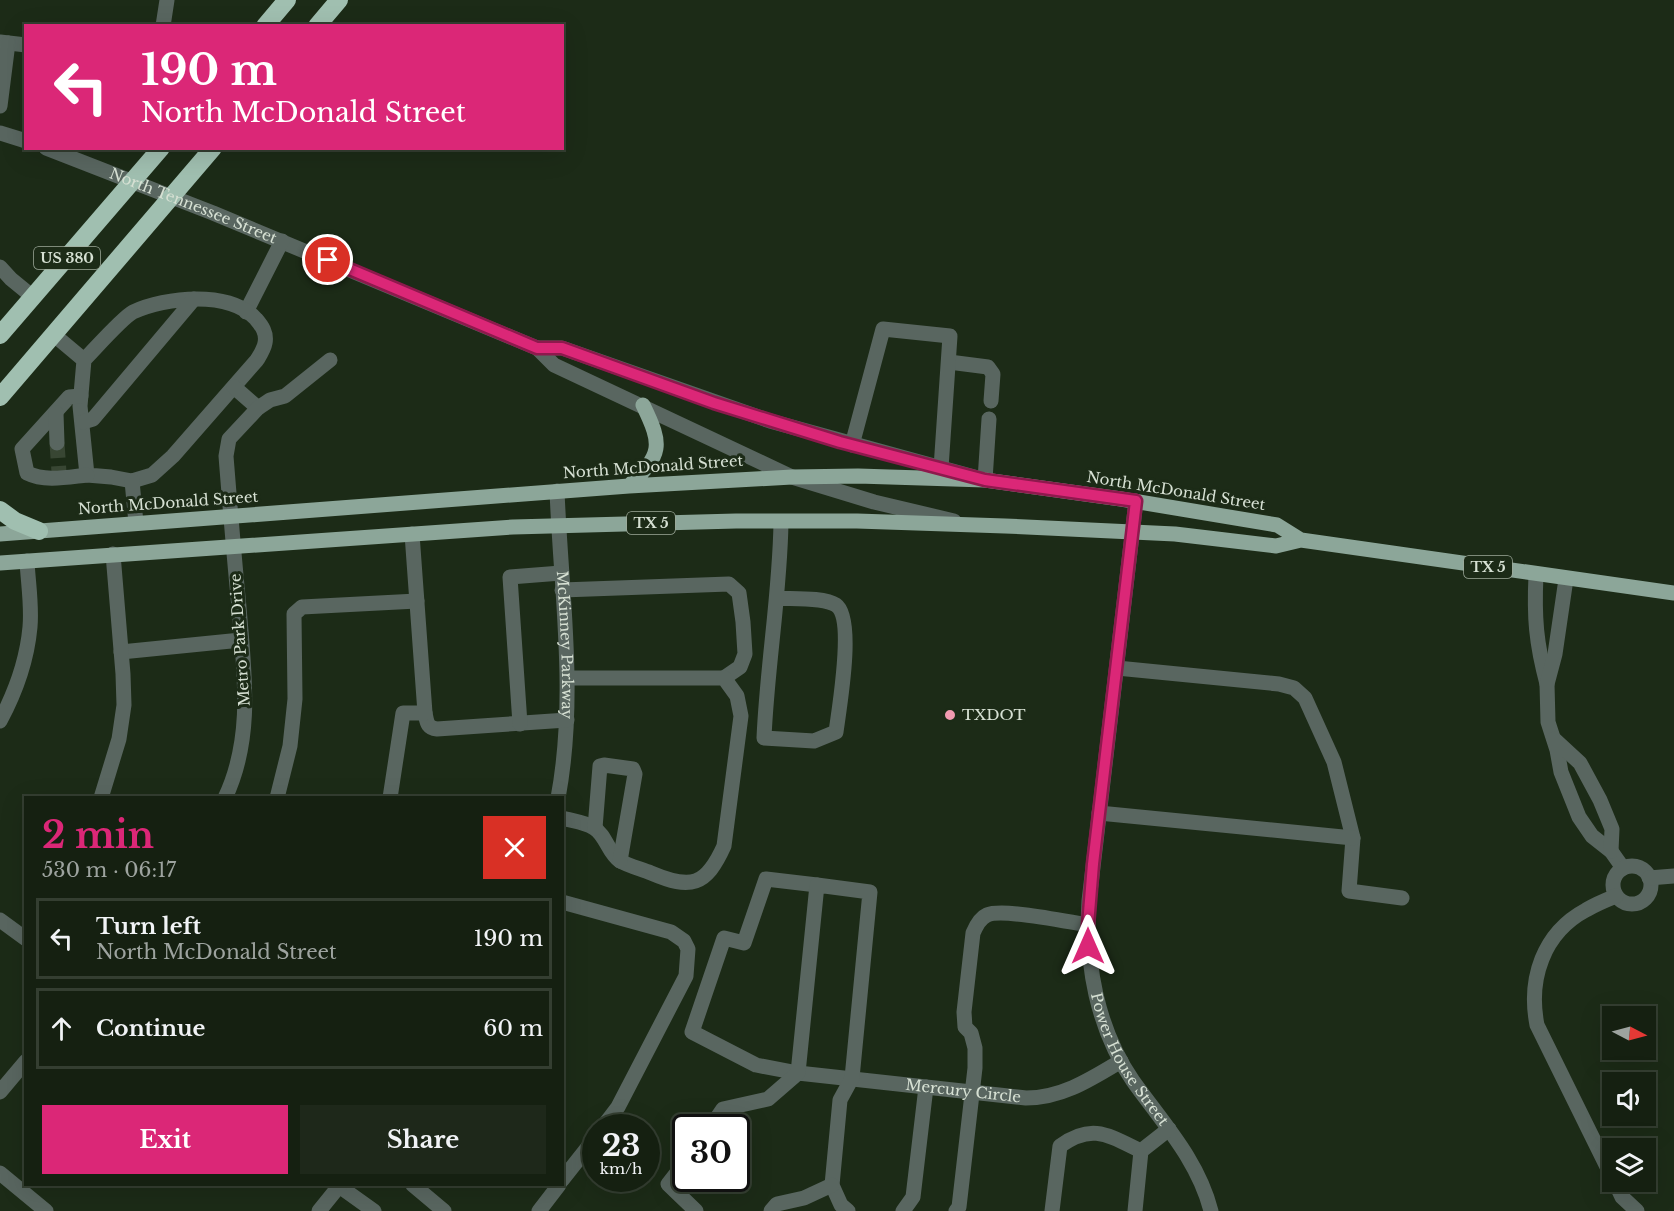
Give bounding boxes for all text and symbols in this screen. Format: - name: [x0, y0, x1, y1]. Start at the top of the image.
- text: 190 m: [141, 44, 277, 96]
- icon: left: [42, 48, 120, 126]
- text: North McDonald Street: [141, 96, 466, 129]
- street label: North Tennessee Street: [107, 164, 280, 248]
- pin: [302, 234, 353, 285]
- icon: arrive: [311, 243, 344, 276]
- road number: US 380: [34, 247, 100, 269]
- street label: North McDonald Street: [562, 451, 744, 482]
- street label: North McDonald Street: [1085, 467, 1267, 514]
- street label: North McDonald Street: [77, 487, 259, 518]
- road number: TX 5: [627, 512, 675, 534]
- road number: TX 5: [1464, 556, 1512, 578]
- street label: McKinney Parkway: [553, 570, 577, 720]
- street label: Metro Park Drive: [225, 573, 254, 707]
- place label: TXDOT: [962, 705, 1026, 724]
- marker: TXDOT: [943, 708, 957, 722]
- text: 2 min: [42, 813, 154, 858]
- button: close: [483, 816, 546, 879]
- text: 530 m · 06:17: [42, 858, 176, 882]
- text: Turn left: [96, 913, 201, 940]
- position arrow: [1056, 914, 1120, 978]
- icon: left: [45, 922, 78, 955]
- text: 190 m: [473, 925, 543, 952]
- text: North McDonald Street: [96, 940, 337, 964]
- street label: Power House Street: [1087, 990, 1173, 1130]
- north arrow: [1602, 1006, 1656, 1060]
- map controls: [1602, 1006, 1656, 1192]
- icon: ahead: [45, 1012, 78, 1045]
- text: Continue: [96, 1015, 205, 1042]
- text: 60 m: [483, 1015, 543, 1042]
- button: sound: [1602, 1072, 1656, 1126]
- street label: Mercury Circle: [905, 1075, 1022, 1106]
- button: Exit: [42, 1105, 288, 1174]
- button: Share: [300, 1105, 546, 1174]
- speed limit sign: 30: [672, 1114, 750, 1192]
- text: 23: [602, 1127, 640, 1164]
- button: layers: [1602, 1138, 1656, 1192]
- text: km/h: [600, 1159, 642, 1178]

